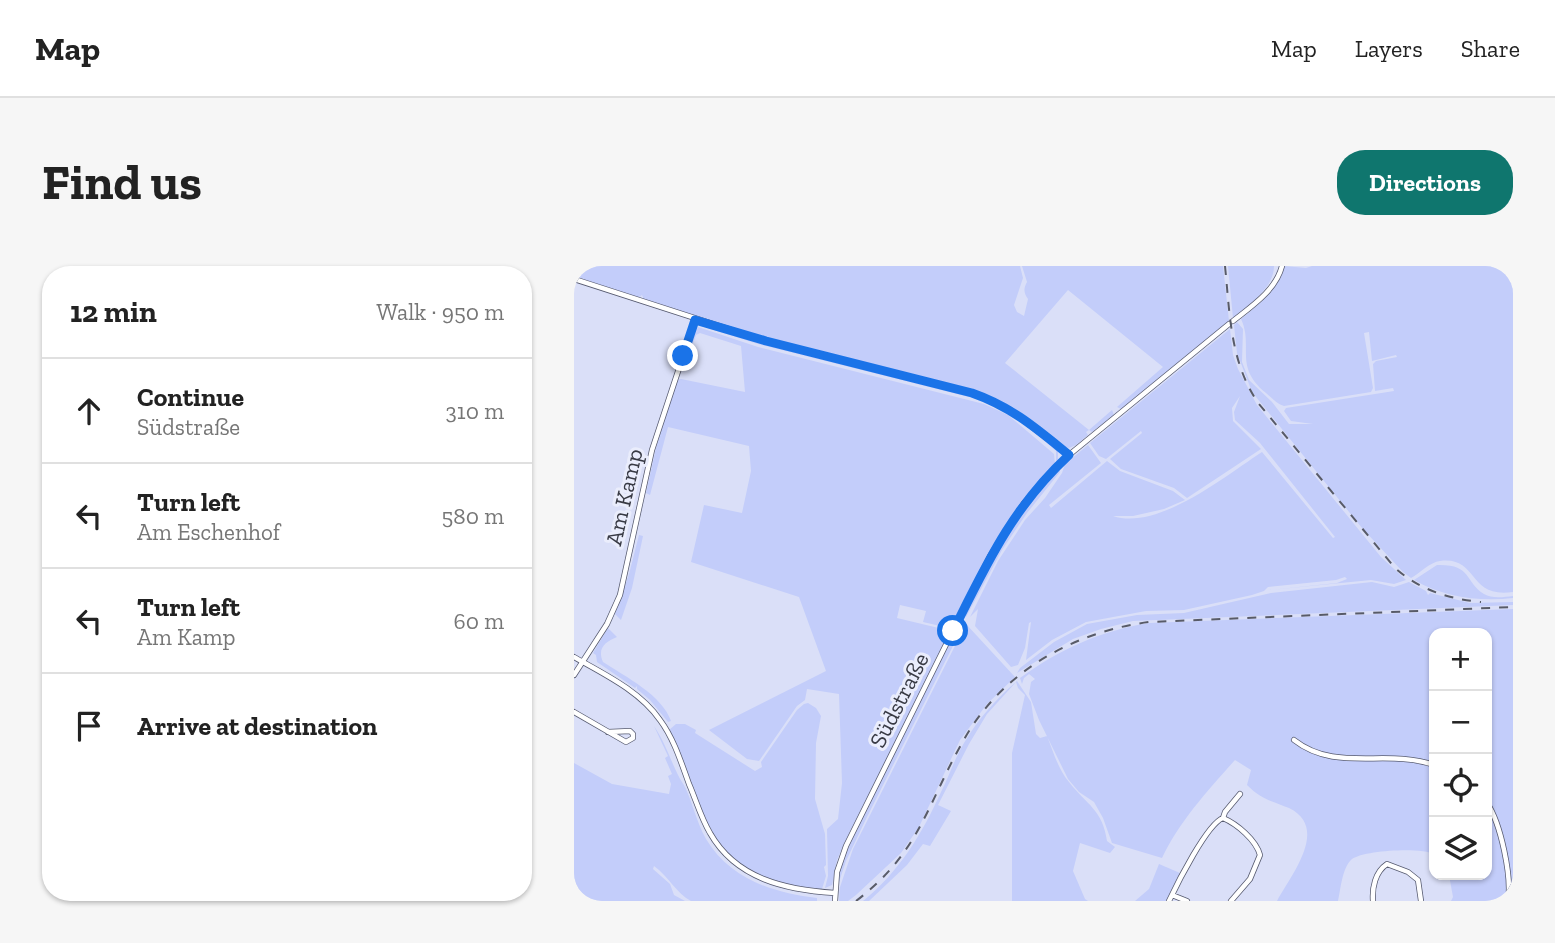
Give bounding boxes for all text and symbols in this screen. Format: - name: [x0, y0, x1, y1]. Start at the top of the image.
- text: Map: [35, 29, 100, 68]
- text: Map: [1271, 34, 1317, 63]
- text: Layers: [1355, 34, 1423, 63]
- text: Share: [1461, 34, 1520, 63]
- button: Directions: [1337, 150, 1513, 215]
- text: Find us: [42, 153, 202, 212]
- text: 12 min: [70, 294, 157, 330]
- text: Walk · 950 m: [377, 298, 504, 326]
- route end: [667, 340, 698, 371]
- text: Continue: [137, 381, 244, 413]
- icon: ahead: [70, 392, 108, 430]
- text: 310 m: [446, 397, 504, 425]
- text: Südstraße: [137, 413, 240, 441]
- street label: Am Kamp: [599, 446, 649, 548]
- text: Turn left: [137, 486, 240, 518]
- icon: left: [70, 497, 108, 535]
- text: 580 m: [442, 502, 504, 530]
- text: Am Eschenhof: [137, 518, 280, 546]
- text: Turn left: [137, 591, 240, 623]
- icon: left: [70, 602, 108, 640]
- text: 60 m: [453, 607, 504, 635]
- route start: [937, 615, 968, 646]
- text: Am Kamp: [137, 623, 235, 651]
- map controls: [1429, 628, 1492, 880]
- button: +: [1429, 628, 1492, 691]
- street label: Südstraße: [863, 648, 935, 752]
- button: −: [1429, 691, 1492, 754]
- icon: arrive: [70, 707, 108, 745]
- text: Arrive at destination: [137, 710, 377, 742]
- button: locate: [1429, 754, 1492, 817]
- button: layers: [1429, 817, 1492, 880]

